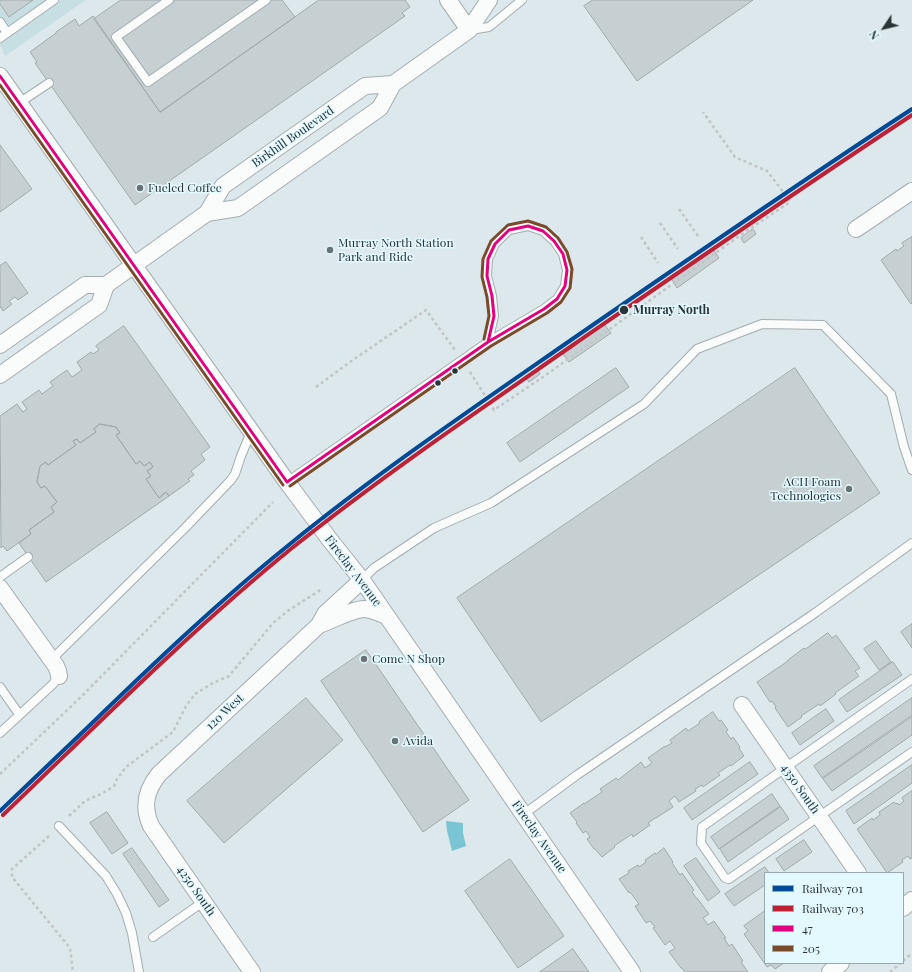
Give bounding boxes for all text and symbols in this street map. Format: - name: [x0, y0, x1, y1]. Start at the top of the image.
- north arrow: [864, 8, 904, 48]
- text: N: [865, 28, 882, 43]
- street label: Birkhill Boulevard: [249, 103, 337, 171]
- place label: Fueled Coffee: [148, 181, 222, 195]
- marker: Fueled Coffee: [135, 183, 145, 193]
- place label: Murray North Station Park and Ride: [338, 236, 454, 264]
- marker: Murray North Station Park and Ride: [325, 245, 335, 255]
- place label: Murray North: [633, 303, 710, 317]
- marker: Murray North: [618, 304, 630, 316]
- unlabelled marker: [450, 366, 460, 376]
- unlabelled marker: [433, 378, 443, 388]
- place label: ACH Foam Technologies: [770, 475, 841, 503]
- marker: ACH Foam Technologies: [844, 484, 854, 494]
- street label: Fireclay Avenue: [322, 533, 384, 609]
- place label: Come N Shop: [372, 652, 445, 666]
- marker: Come N Shop: [359, 654, 369, 664]
- street label: 120 West: [203, 691, 247, 733]
- place label: Avida: [403, 734, 433, 748]
- marker: Avida: [390, 736, 400, 746]
- street label: 4350 South: [778, 761, 822, 817]
- street label: Fireclay Avenue: [509, 798, 569, 876]
- street label: 4250 South: [173, 863, 219, 919]
- legend: [764, 872, 904, 964]
- text: Railway 701: [802, 880, 863, 896]
- text: Railway 703: [802, 900, 864, 916]
- text: 47: [802, 920, 813, 936]
- text: 205: [802, 940, 820, 956]

